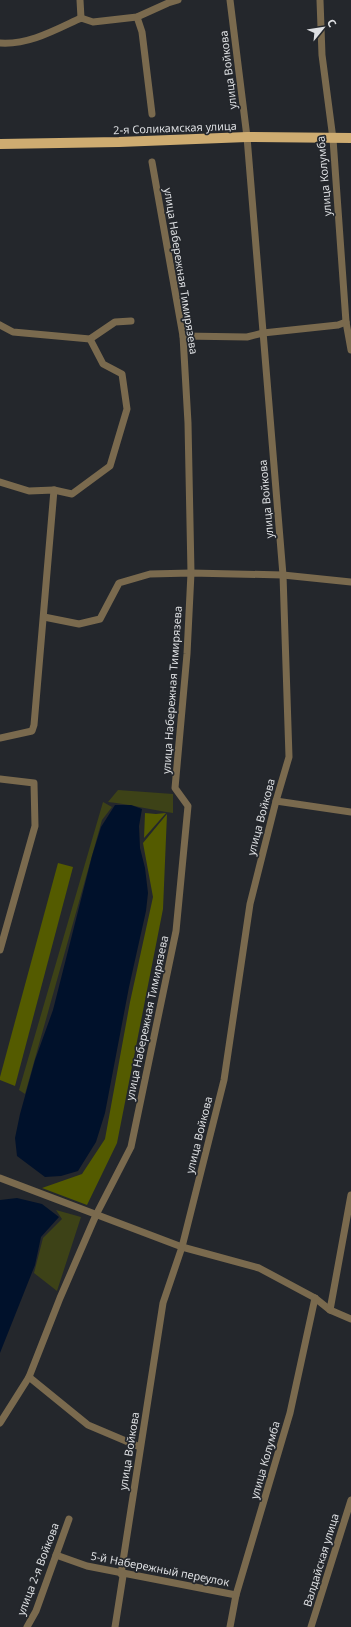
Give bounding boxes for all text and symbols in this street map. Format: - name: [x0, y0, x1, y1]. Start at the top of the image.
- north arrow: [303, 8, 343, 48]
- text: С: [324, 16, 340, 30]
- street label: улица Войкова: [215, 30, 240, 110]
- street label: 2-я Соликамская улица: [113, 118, 237, 137]
- street label: улица Колумба: [313, 135, 334, 217]
- street label: улица Набережная Тимирязева: [161, 187, 202, 355]
- street label: улица Войкова: [255, 459, 276, 539]
- street label: улица Набережная Тимирязева: [158, 605, 185, 775]
- street label: улица Войкова: [243, 777, 278, 857]
- street label: улица Набережная Тимирязева: [122, 934, 171, 1102]
- street label: улица Войкова: [182, 1095, 215, 1175]
- street label: улица Войкова: [115, 1411, 142, 1491]
- street label: улица Колумба: [246, 1419, 283, 1501]
- street label: Валдайская улица: [299, 1511, 342, 1608]
- street label: улица 2-я Войкова: [13, 1520, 62, 1617]
- street label: 5-й Набережный переулок: [89, 1548, 231, 1589]

